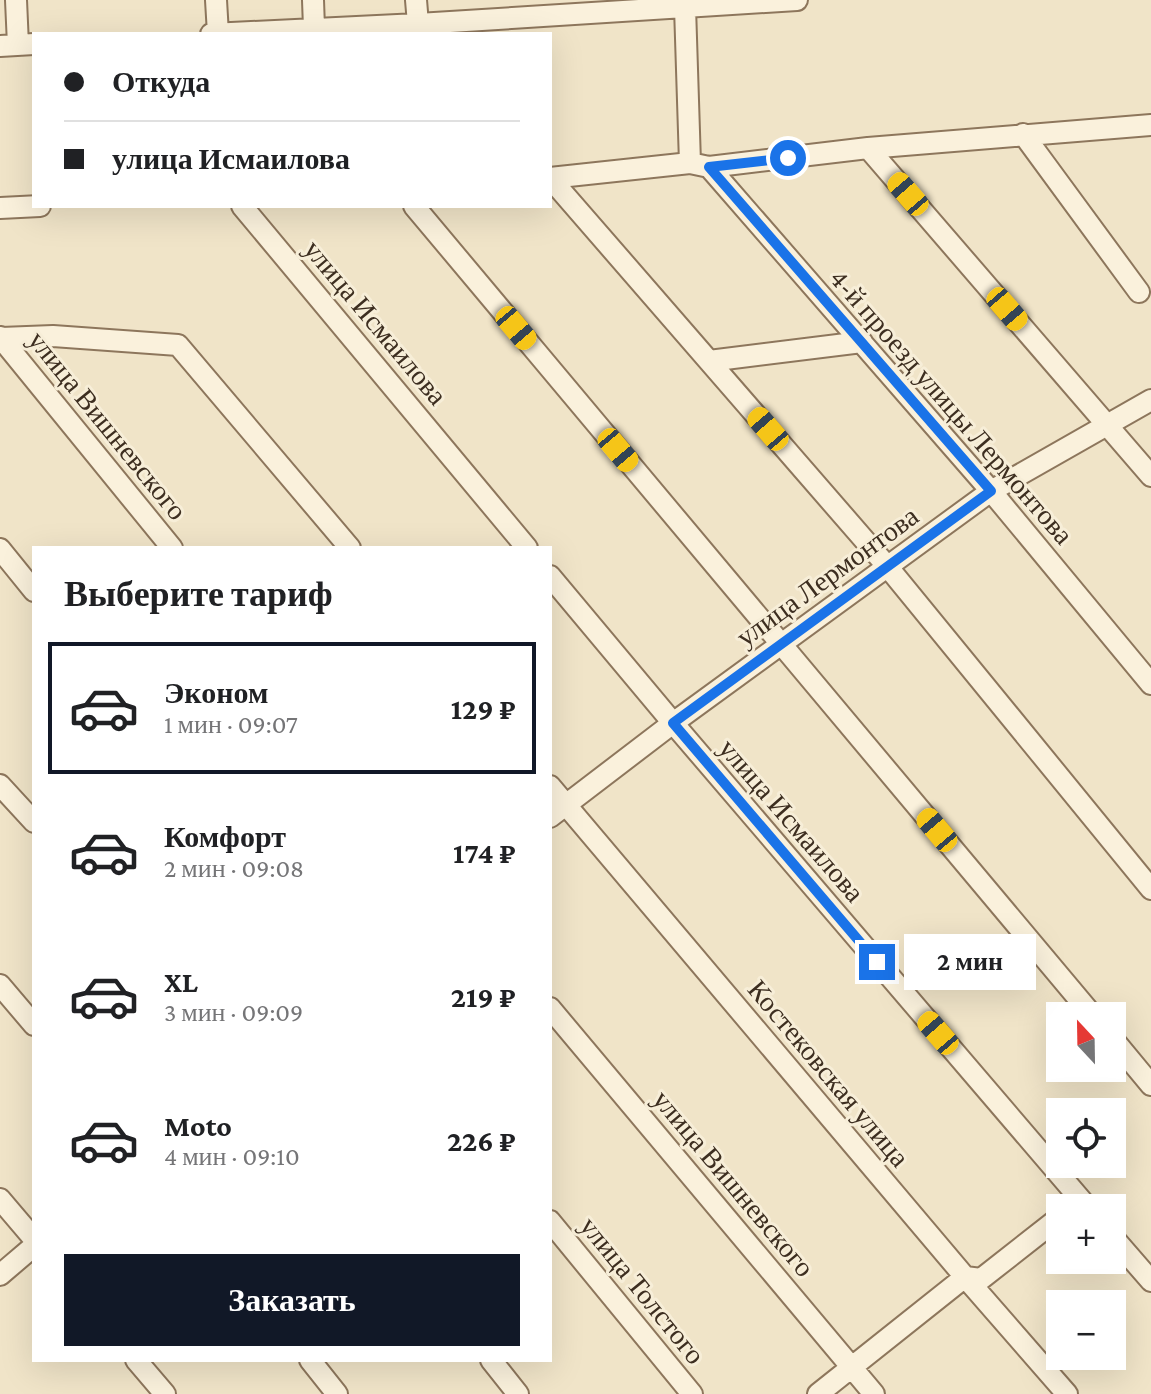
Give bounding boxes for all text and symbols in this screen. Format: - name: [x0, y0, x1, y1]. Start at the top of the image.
- text: Откуда: [112, 65, 210, 98]
- route start: [770, 140, 806, 176]
- text: улица Исмаилова: [112, 142, 350, 175]
- car: [883, 168, 933, 220]
- street label: улица Исмаилова: [298, 234, 454, 411]
- street label: 4-й проезд улицы Лермонтова: [824, 262, 1080, 551]
- car: [982, 283, 1032, 335]
- car: [491, 302, 541, 354]
- street label: улица Вишневского: [22, 325, 193, 526]
- car: [743, 403, 793, 455]
- car: [593, 424, 643, 476]
- street label: улица Лермонтова: [730, 500, 925, 653]
- text: Выберите тариф: [64, 574, 333, 614]
- icon: car: [68, 672, 140, 744]
- text: Эконом: [164, 676, 268, 709]
- text: 129 ₽: [451, 692, 516, 725]
- text: 1 мин · 09:07: [164, 710, 298, 739]
- street label: улица Исмаилова: [713, 733, 871, 908]
- car: [912, 804, 962, 856]
- icon: car: [68, 816, 140, 888]
- text: Комфорт: [164, 820, 286, 853]
- text: 174 ₽: [453, 836, 516, 869]
- text: 2 мин · 09:08: [164, 854, 304, 883]
- callout: 2 мин: [905, 934, 1037, 990]
- route end: [859, 944, 895, 980]
- text: 2 мин: [937, 947, 1003, 976]
- icon: car: [68, 960, 140, 1032]
- text: XL: [164, 965, 198, 998]
- street label: Костековская улица: [742, 974, 916, 1173]
- text: 219 ₽: [451, 980, 516, 1013]
- text: 3 мин · 09:09: [164, 998, 303, 1027]
- north arrow: [1046, 1002, 1126, 1082]
- map controls: [1046, 1002, 1126, 1370]
- car: [913, 1007, 963, 1059]
- street label: улица Вишневского: [647, 1084, 821, 1283]
- button: locate: [1046, 1098, 1126, 1178]
- icon: car: [68, 1104, 140, 1176]
- text: Moto: [164, 1109, 232, 1142]
- text: 226 ₽: [447, 1124, 516, 1157]
- text: 4 мин · 09:10: [164, 1142, 300, 1171]
- button: +: [1046, 1194, 1126, 1274]
- street label: улица Толстого: [574, 1211, 711, 1370]
- button: Заказать: [64, 1254, 520, 1346]
- button: −: [1046, 1290, 1126, 1370]

